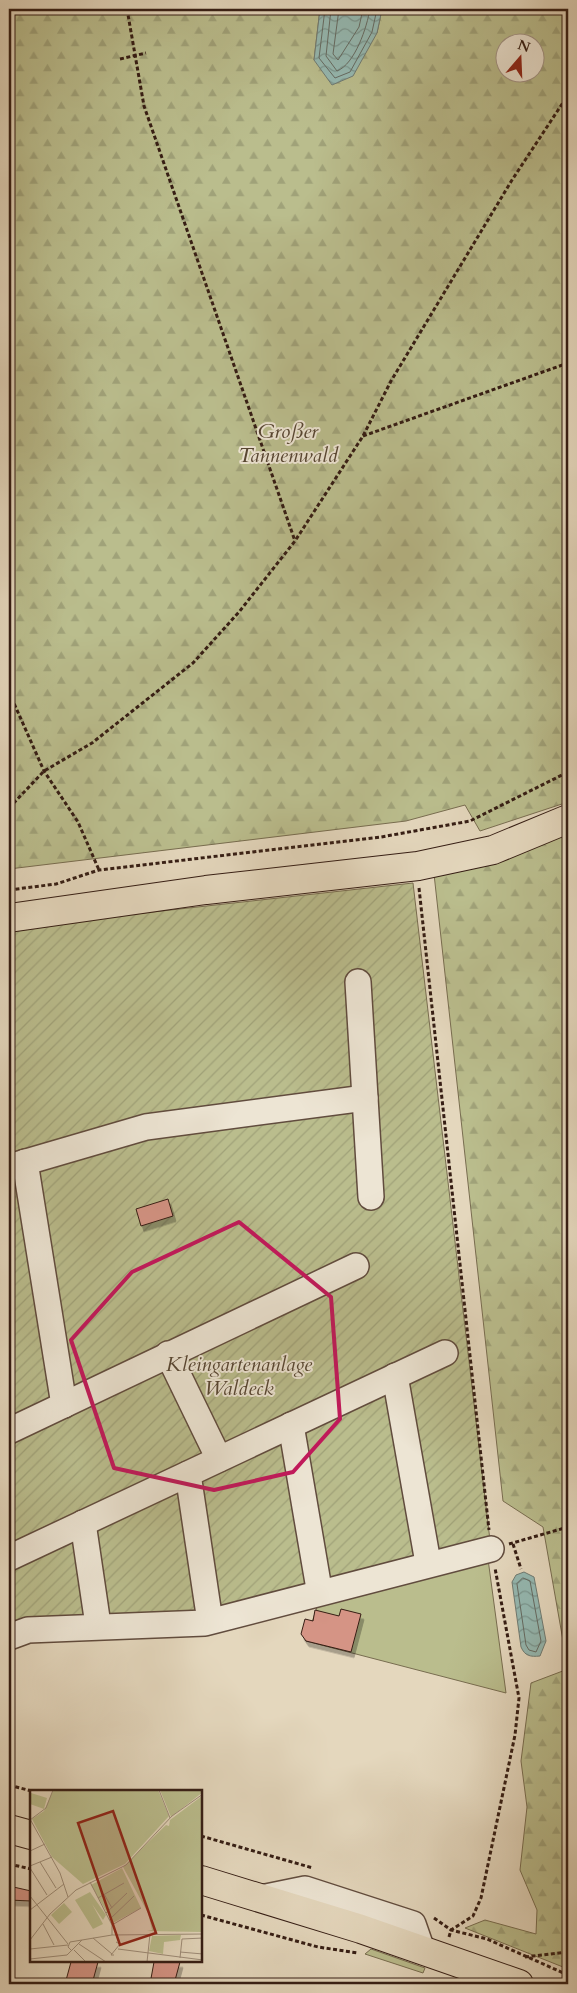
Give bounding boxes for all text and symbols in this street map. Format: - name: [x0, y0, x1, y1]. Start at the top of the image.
- north arrow: [494, 32, 544, 82]
- text: N: [515, 35, 533, 57]
- park label: Großer Tannenwald: [238, 417, 339, 470]
- park label: Kleingartenanlage Waldeck: [166, 1350, 313, 1403]
- inset map: [30, 1790, 202, 1963]

